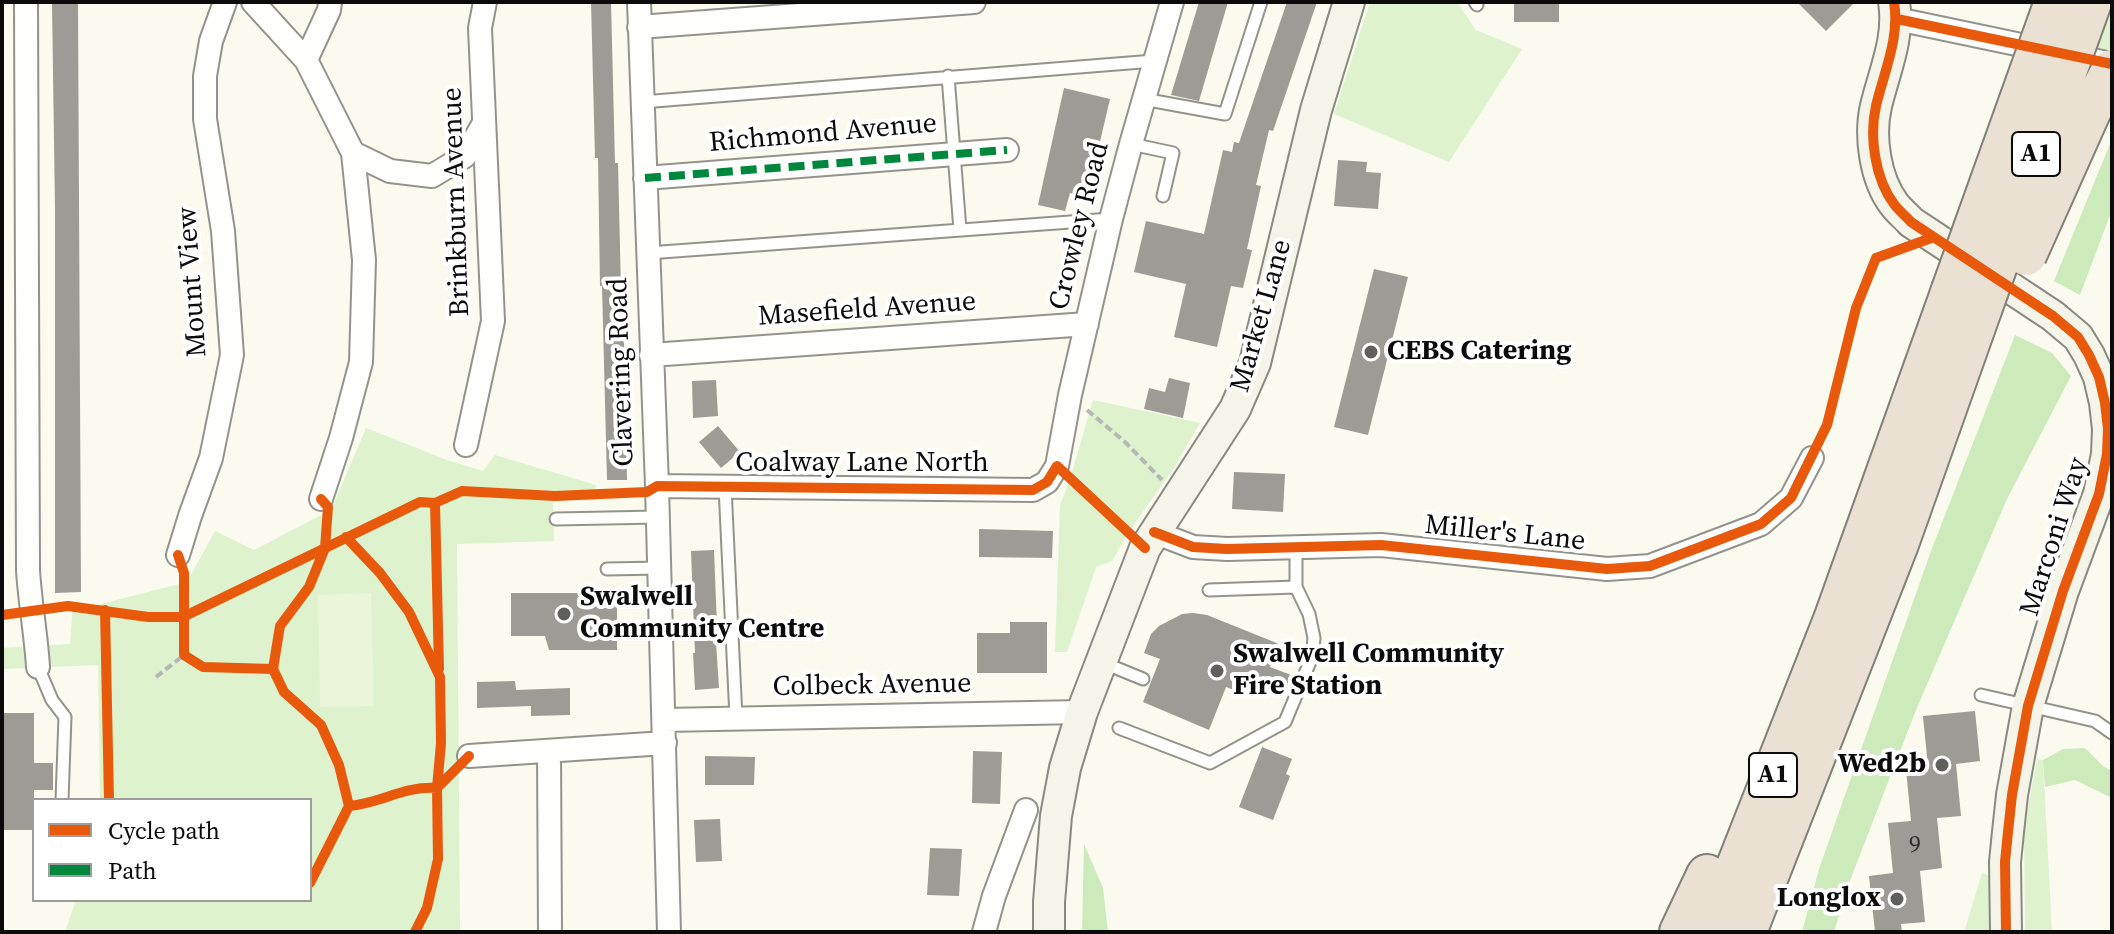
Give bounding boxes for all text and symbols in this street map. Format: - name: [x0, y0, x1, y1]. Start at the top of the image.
- street label: Brinkburn Avenue: [436, 87, 478, 317]
- street label: Richmond Avenue: [708, 107, 938, 161]
- road number: A1: [2012, 132, 2060, 176]
- street label: Crowley Road: [1043, 138, 1117, 314]
- street label: Mount View: [171, 206, 215, 358]
- street label: Market Lane: [1224, 236, 1300, 396]
- street label: Clavering Road: [602, 277, 642, 467]
- street label: Masefield Avenue: [757, 286, 977, 334]
- place label: CEBS Catering: [1387, 335, 1572, 369]
- marker: CEBS Catering: [1362, 343, 1380, 361]
- street label: Coalway Lane North: [735, 447, 989, 481]
- street label: Marconi Way: [2014, 454, 2096, 620]
- street label: Miller's Lane: [1423, 509, 1587, 559]
- place label: Swalwell Community Centre: [580, 581, 824, 647]
- marker: Swalwell Community Centre: [555, 605, 573, 623]
- place label: Swalwell Community Fire Station: [1233, 638, 1504, 704]
- marker: Swalwell Community Fire Station: [1208, 662, 1226, 680]
- street label: Colbeck Avenue: [772, 667, 972, 705]
- place label: Wed2b: [1837, 748, 1926, 782]
- road number: A1: [1749, 753, 1797, 797]
- marker: Wed2b: [1933, 756, 1951, 774]
- legend: [32, 798, 312, 902]
- text: Cycle path: [108, 814, 220, 847]
- house number: 9: [1909, 832, 1921, 860]
- text: Path: [108, 854, 157, 887]
- place label: Longlox: [1777, 882, 1881, 916]
- marker: Longlox: [1888, 890, 1906, 908]

